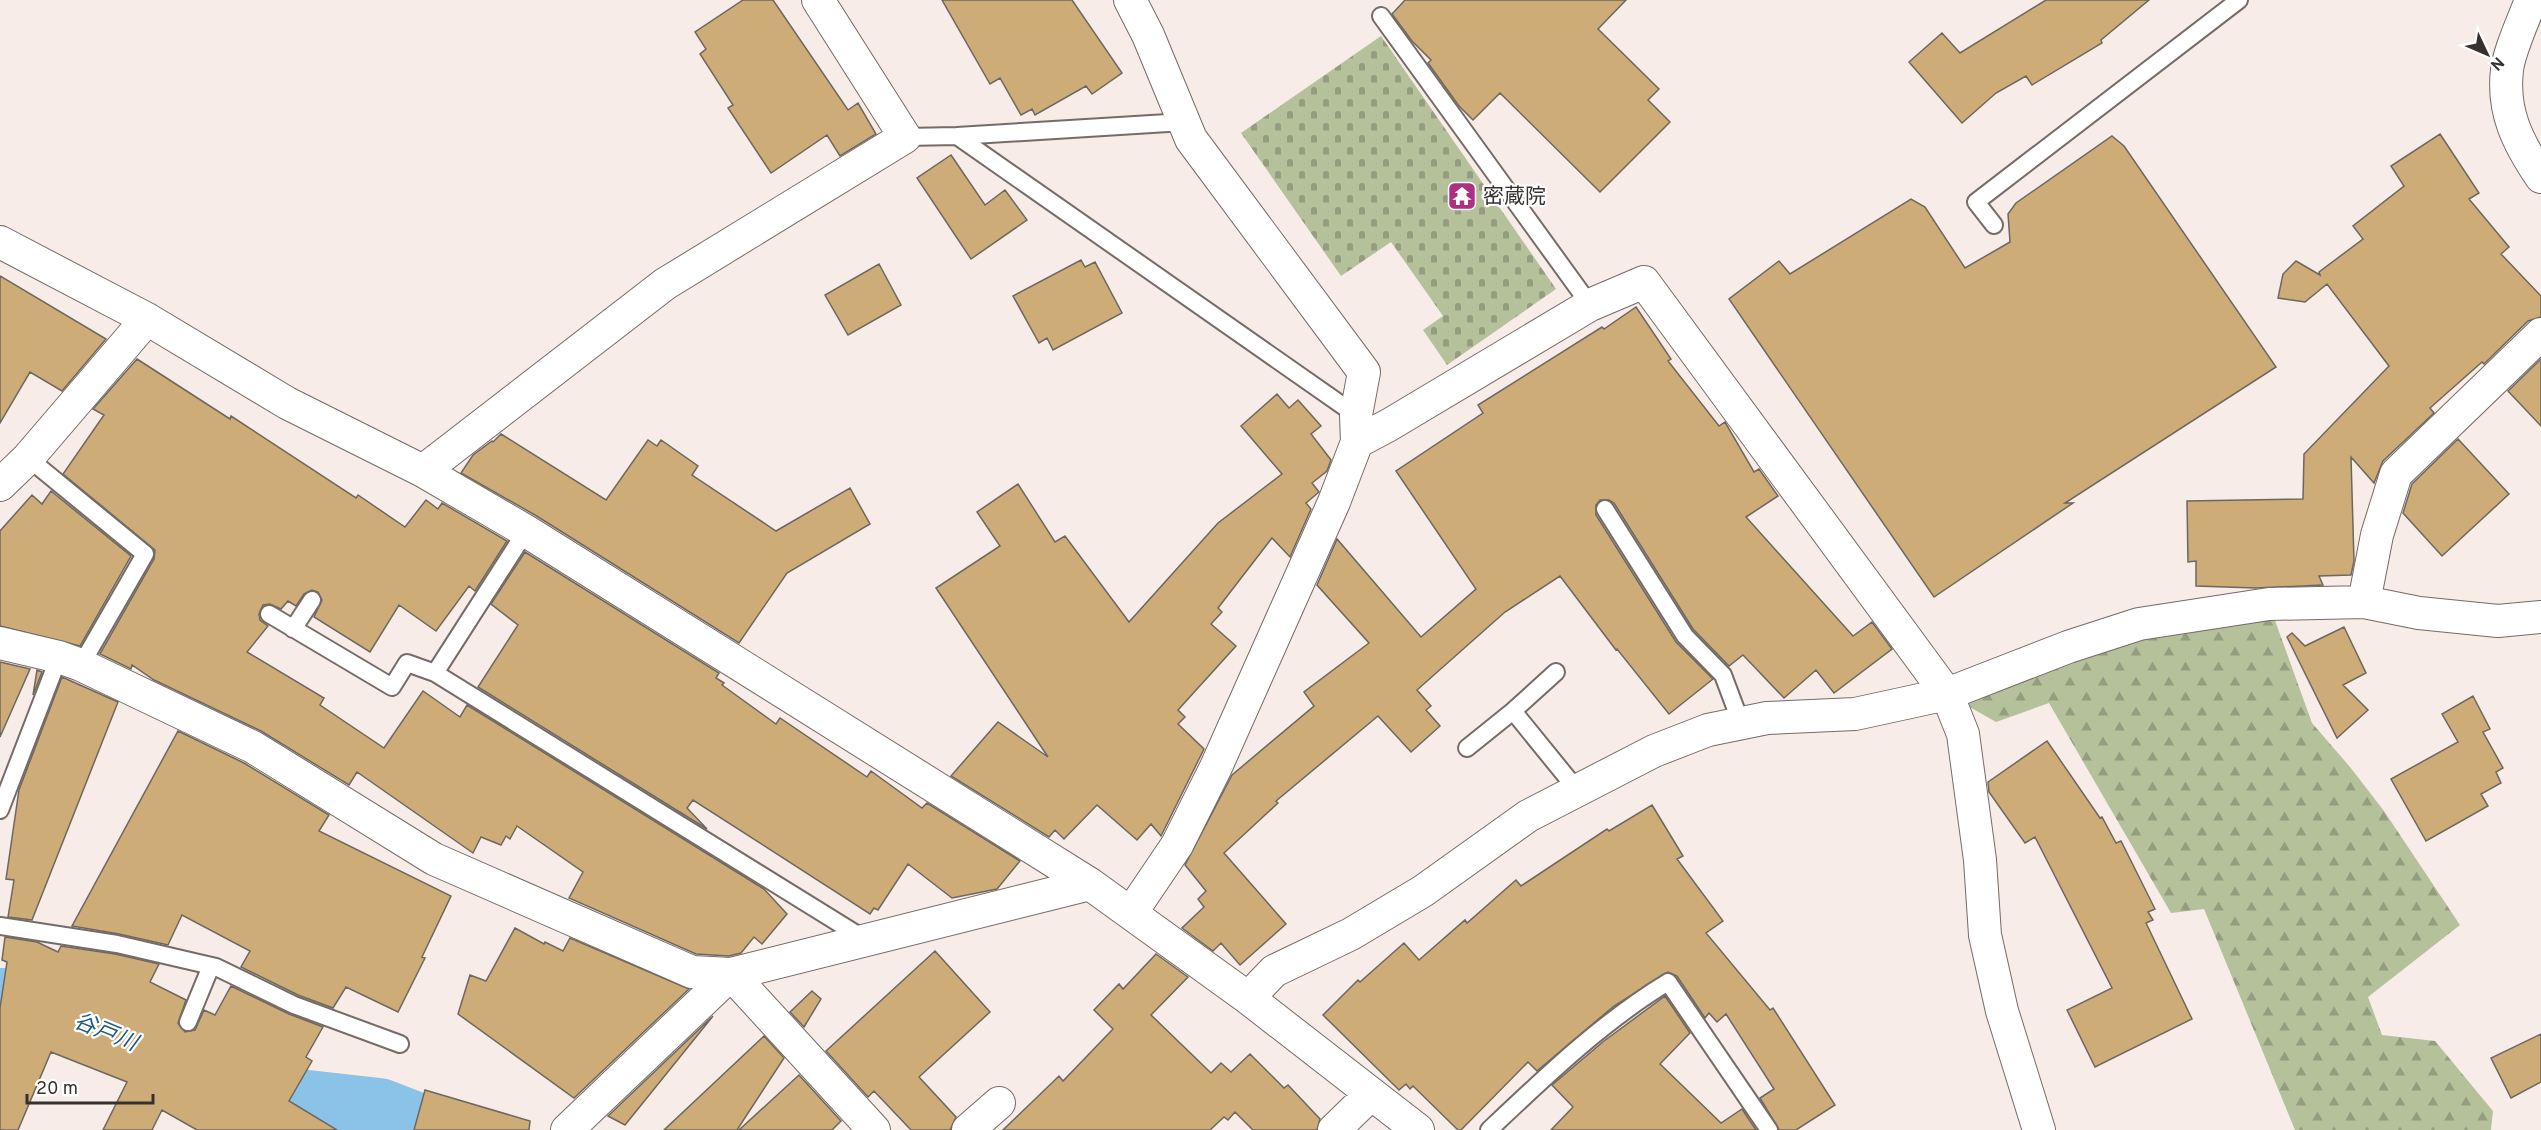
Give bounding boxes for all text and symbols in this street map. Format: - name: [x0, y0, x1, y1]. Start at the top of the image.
- north arrow: [2457, 24, 2517, 84]
- text: N: [2485, 52, 2508, 74]
- temple icon: 密蔵院: [1446, 180, 1478, 212]
- place label: 密蔵院: [1483, 184, 1546, 211]
- water label: 谷戸川: [69, 1008, 143, 1059]
- scale bar: [27, 1067, 153, 1105]
- text: 20 m: [36, 1078, 78, 1101]

